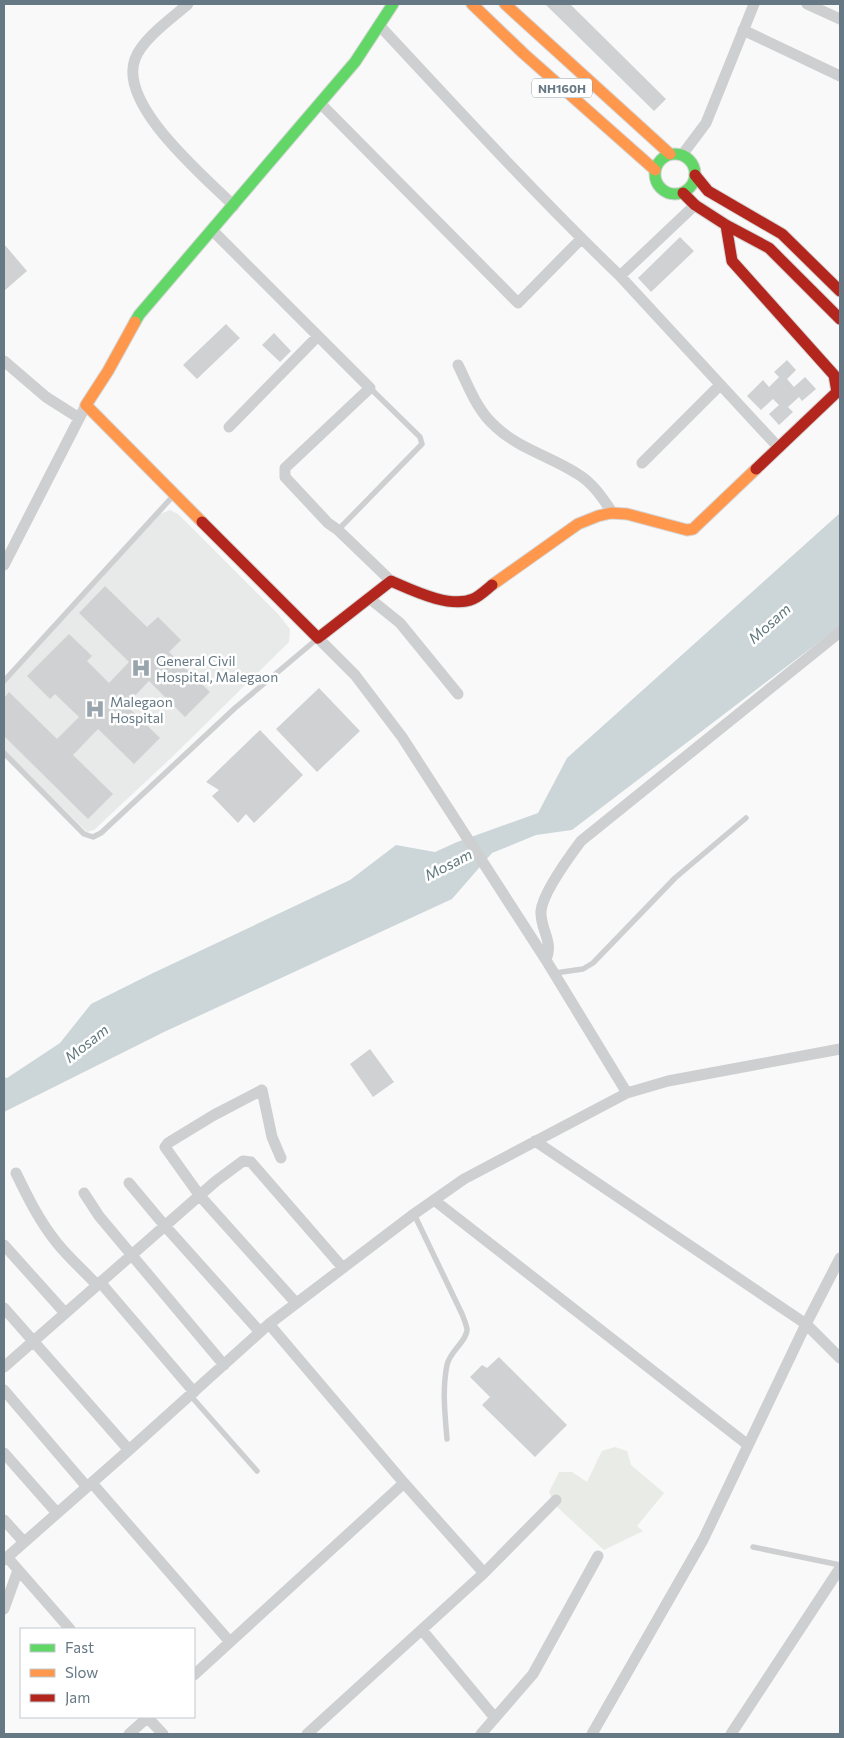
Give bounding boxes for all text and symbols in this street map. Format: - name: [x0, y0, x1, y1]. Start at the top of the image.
- road number: NH160H: [532, 78, 592, 98]
- water label: Mosam: [744, 599, 794, 647]
- place label: General Civil Hospital, Malegaon: [156, 652, 278, 685]
- hospital icon: General Civil Hospital, Malegaon: [130, 657, 152, 679]
- place label: Malegaon Hospital: [110, 693, 173, 726]
- hospital icon: Malegaon Hospital: [84, 698, 106, 720]
- water label: Mosam: [421, 844, 475, 884]
- water label: Mosam: [60, 1020, 112, 1066]
- legend: [20, 1628, 195, 1718]
- text: Fast: [65, 1638, 94, 1656]
- text: Slow: [65, 1663, 98, 1681]
- text: Jam: [65, 1688, 90, 1706]

